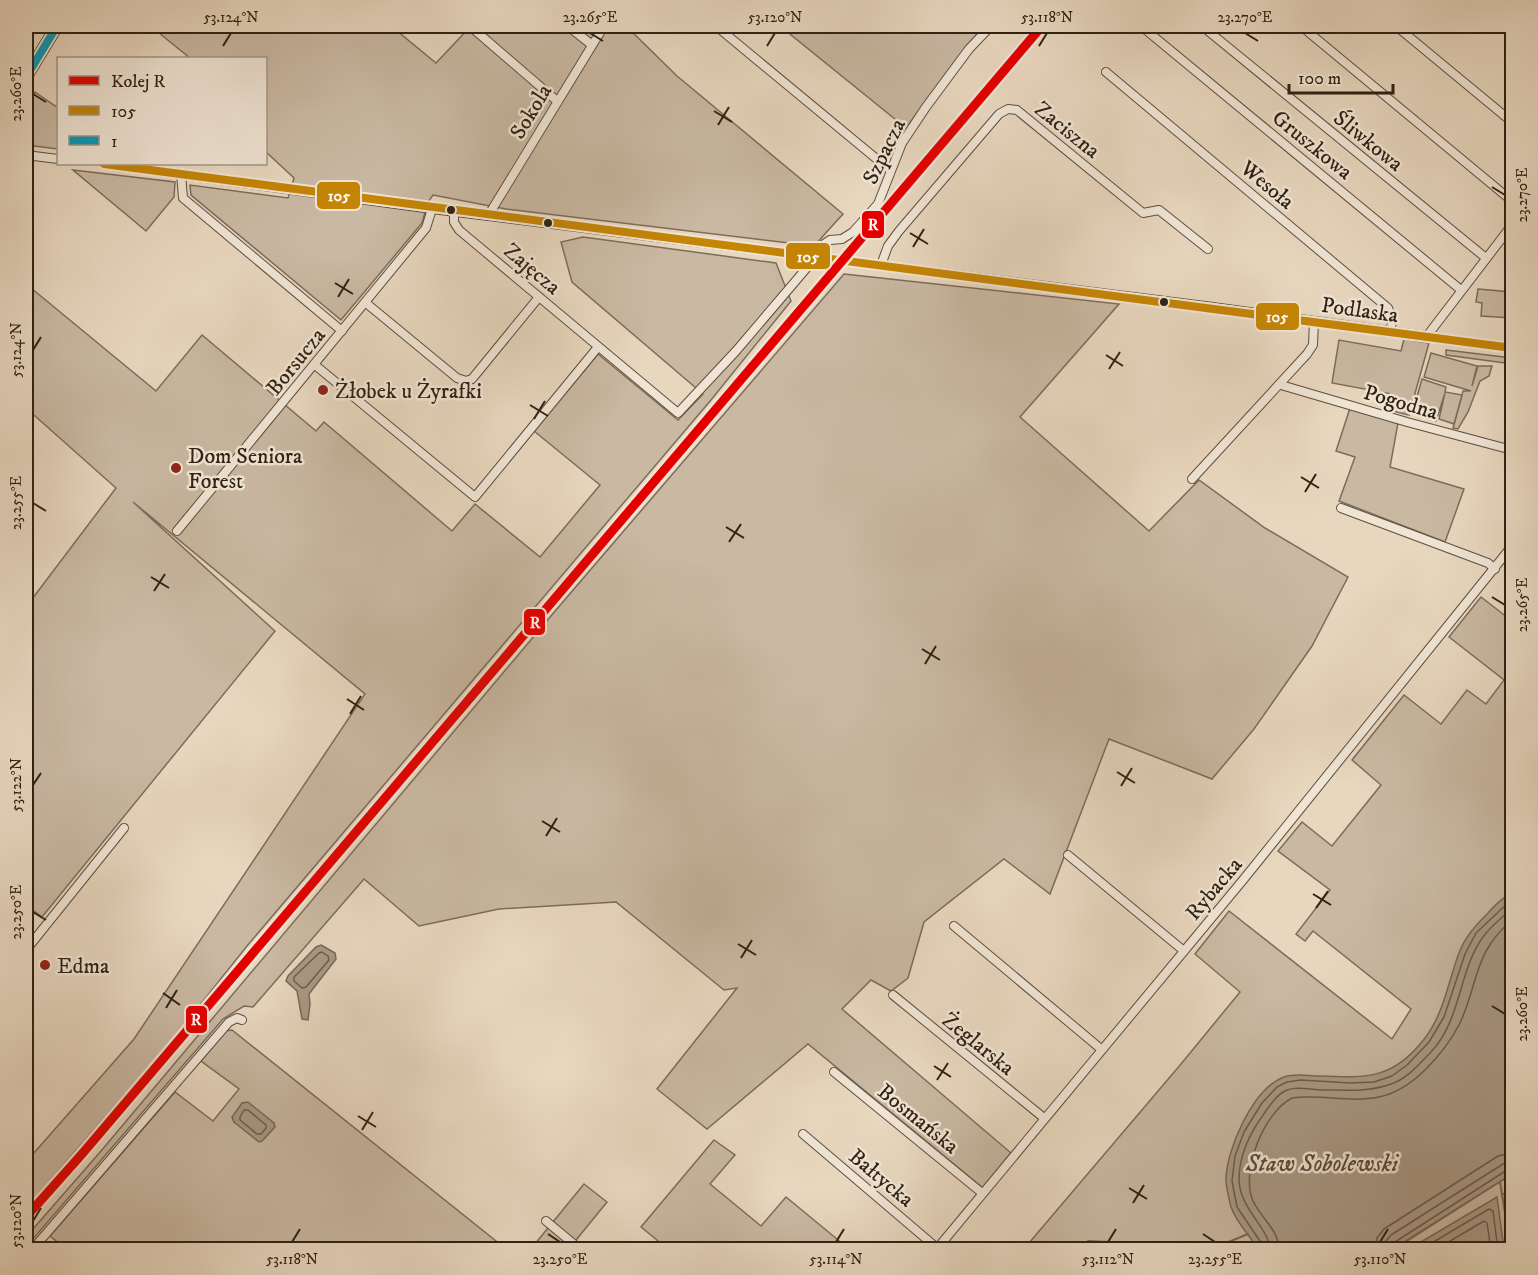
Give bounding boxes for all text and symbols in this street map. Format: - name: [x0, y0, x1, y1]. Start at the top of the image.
- text: 53.124°N: [203, 8, 259, 27]
- text: 23.265°E: [563, 8, 618, 27]
- text: 53.120°N: [748, 8, 802, 27]
- text: 53.118°N: [1021, 8, 1073, 27]
- text: 23.270°E: [1218, 8, 1273, 27]
- legend: [57, 57, 267, 165]
- scale bar: [1289, 57, 1392, 95]
- text: 23.260°E: [7, 66, 26, 122]
- text: 100 m: [1298, 68, 1341, 90]
- text: Kolej R: [111, 71, 165, 93]
- street label: Sokola: [504, 79, 558, 144]
- street label: Zaciszna: [1029, 96, 1106, 165]
- text: 105: [111, 101, 136, 123]
- street label: Śliwkowa: [1328, 104, 1410, 178]
- street label: Gruszkowa: [1266, 105, 1358, 186]
- street label: Szpacza: [857, 114, 912, 189]
- text: 1: [111, 131, 118, 153]
- street label: Wesoła: [1234, 154, 1300, 216]
- text: 23.270°E: [1513, 167, 1532, 222]
- line badge: 105: [316, 181, 361, 210]
- text: 105: [328, 186, 350, 206]
- unlabelled marker: [445, 204, 457, 216]
- line badge: R: [861, 210, 885, 239]
- text: R: [868, 215, 879, 235]
- unlabelled marker: [542, 217, 554, 229]
- street label: Zajęcza: [498, 238, 567, 301]
- line badge: 105: [785, 242, 831, 270]
- text: 105: [797, 247, 819, 267]
- street label: Podlaska: [1319, 292, 1401, 329]
- unlabelled marker: [1158, 296, 1170, 308]
- line badge: 105: [1255, 302, 1300, 331]
- text: 105: [1266, 307, 1288, 327]
- text: 53.124°N: [7, 322, 26, 378]
- street label: Borsucza: [261, 322, 332, 401]
- place label: Żłobek u Żyrafki: [335, 378, 482, 405]
- street label: Pogodna: [1360, 379, 1442, 426]
- marker: Żłobek u Żyrafki: [316, 383, 330, 397]
- place label: Dom Seniora Forest: [188, 443, 303, 495]
- marker: Dom Seniora Forest: [169, 461, 183, 475]
- text: 23.255°E: [7, 476, 26, 530]
- text: 23.265°E: [1513, 577, 1532, 632]
- line badge: R: [523, 608, 546, 636]
- text: R: [530, 613, 541, 633]
- text: 53.122°N: [7, 758, 26, 812]
- street label: Rybacka: [1180, 851, 1249, 926]
- text: 23.250°E: [7, 884, 26, 939]
- place label: Edma: [57, 953, 110, 980]
- marker: Edma: [38, 958, 52, 972]
- text: 23.260°E: [1513, 986, 1532, 1042]
- line badge: R: [185, 1005, 208, 1034]
- street label: Żeglarska: [936, 1007, 1020, 1082]
- text: R: [191, 1010, 202, 1030]
- street label: Bosmańska: [872, 1078, 965, 1161]
- street label: Bałtycka: [843, 1143, 920, 1214]
- water label: Staw Sobolewski: [1245, 1149, 1400, 1179]
- text: 53.120°N: [7, 1194, 26, 1248]
- text: 53.118°N: [266, 1250, 318, 1269]
- text: 23.250°E: [533, 1250, 588, 1269]
- text: 53.114°N: [809, 1250, 863, 1269]
- text: 53.112°N: [1082, 1250, 1134, 1269]
- text: 23.255°E: [1188, 1250, 1242, 1269]
- text: 53.110°N: [1354, 1250, 1406, 1269]

